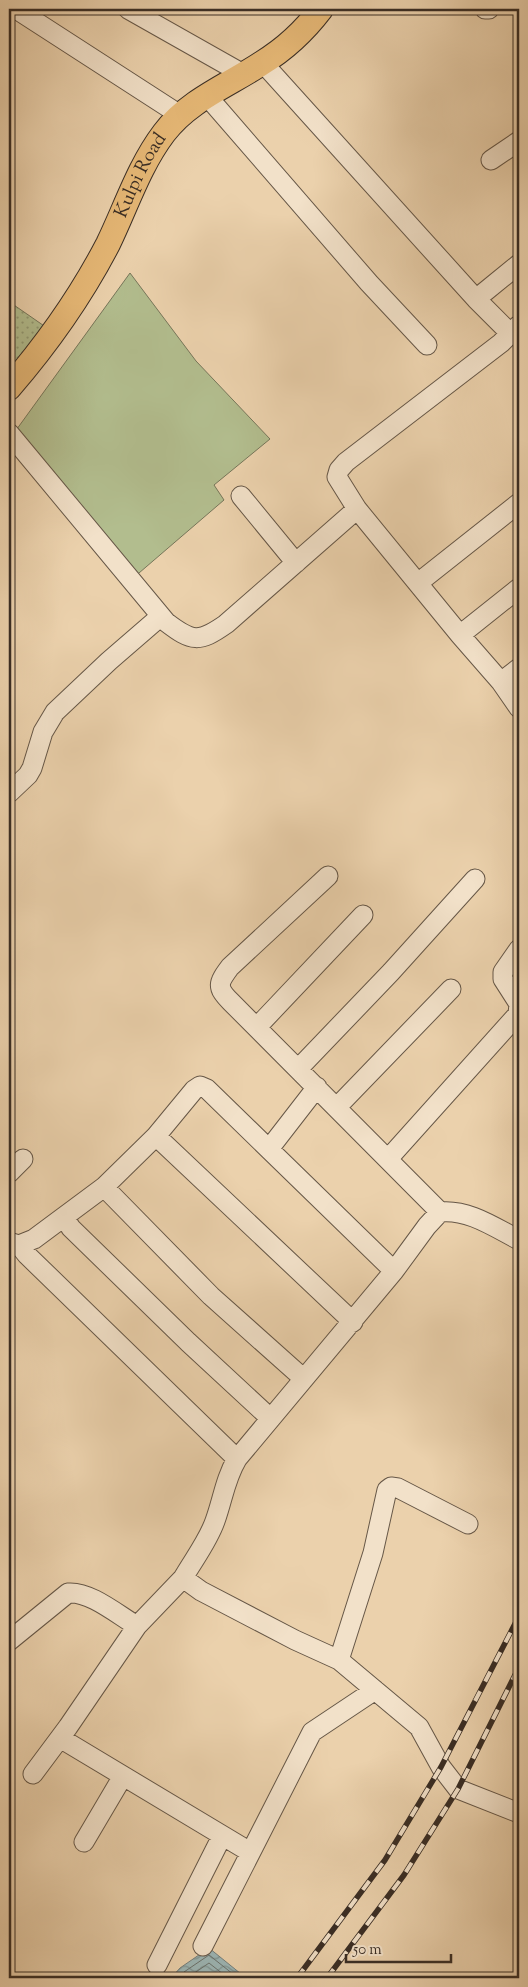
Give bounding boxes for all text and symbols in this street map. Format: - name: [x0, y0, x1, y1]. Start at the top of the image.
- street label: Kulpi Road: [108, 127, 174, 222]
- scale bar: [346, 1932, 450, 1964]
- text: 50 m: [352, 1940, 382, 1961]

